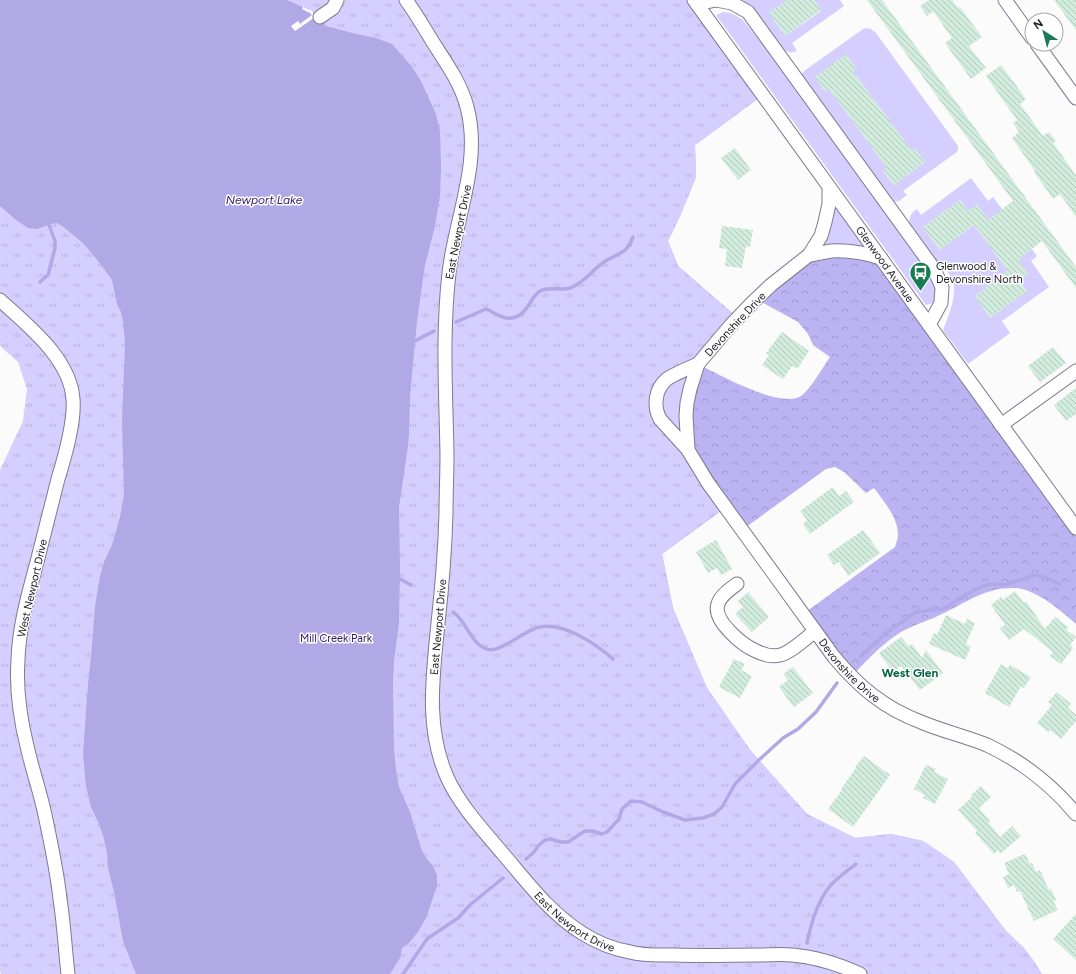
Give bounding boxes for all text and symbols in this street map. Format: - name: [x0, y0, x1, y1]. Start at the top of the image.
- north arrow: [1024, 12, 1064, 52]
- text: N: [1031, 17, 1046, 32]
- street label: East Newport Drive: [443, 184, 474, 280]
- water label: Newport Lake: [226, 193, 303, 207]
- street label: Glenwood Avenue: [853, 224, 916, 305]
- bus stop icon: Glenwood & Devonshire North: [908, 259, 934, 292]
- place label: Glenwood & Devonshire North: [936, 260, 1023, 286]
- street label: Devonshire Drive: [702, 289, 769, 359]
- street label: West Newport Drive: [15, 538, 50, 638]
- street label: East Newport Drive: [428, 579, 449, 675]
- park label: Mill Creek Park: [300, 632, 373, 645]
- street label: Devonshire Drive: [816, 636, 882, 705]
- district label: West Glen: [882, 666, 938, 680]
- street label: East Newport Drive: [531, 889, 616, 955]

